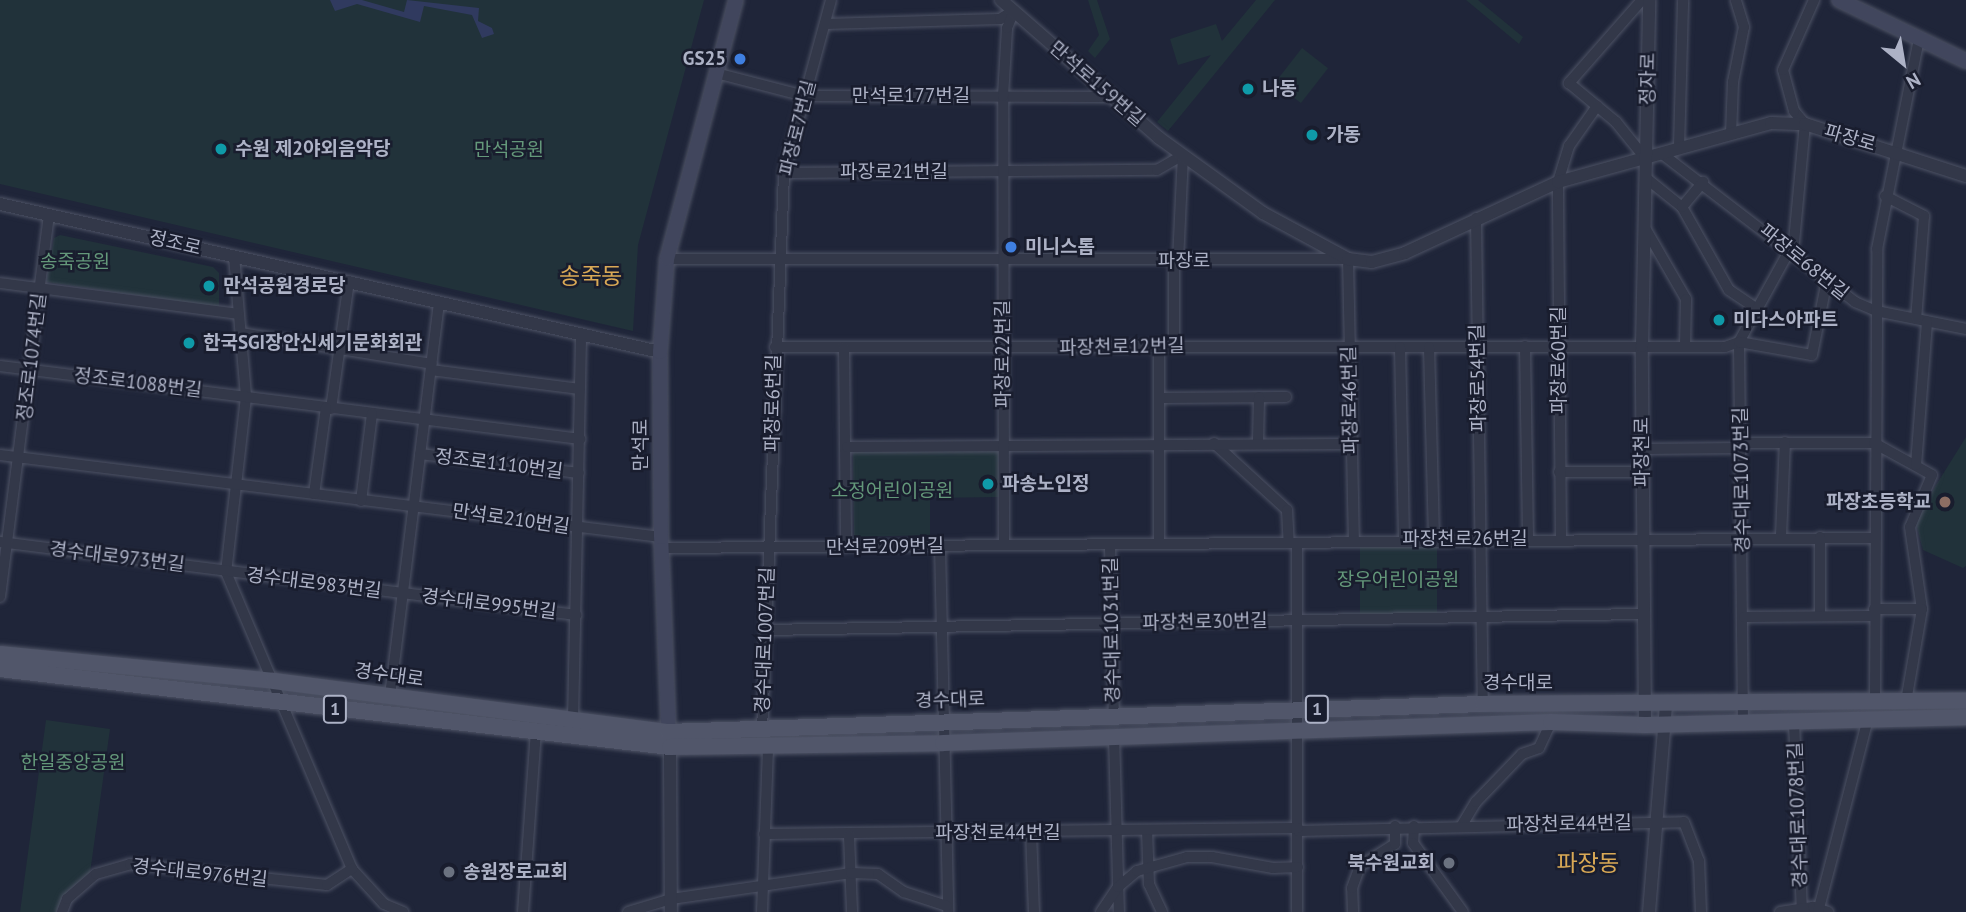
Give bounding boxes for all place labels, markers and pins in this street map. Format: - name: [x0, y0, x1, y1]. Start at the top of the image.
- place label: GS25: [683, 48, 726, 70]
- marker: GS25: [732, 51, 748, 67]
- place label: 나동: [1262, 78, 1297, 100]
- marker: 나동: [1240, 81, 1256, 97]
- place label: 가동: [1326, 124, 1361, 146]
- marker: 가동: [1304, 127, 1320, 143]
- place label: 수원 제2야외음악당: [235, 138, 390, 160]
- marker: 수원 제2야외음악당: [213, 141, 229, 157]
- place label: 미니스톱: [1025, 236, 1095, 258]
- marker: 미니스톱: [1003, 239, 1019, 255]
- place label: 만석공원경로당: [223, 275, 345, 297]
- marker: 만석공원경로당: [201, 278, 217, 294]
- place label: 미다스아파트: [1733, 309, 1838, 331]
- marker: 미다스아파트: [1711, 312, 1727, 328]
- place label: 한국SGI장안신세기문화회관: [203, 332, 422, 354]
- marker: 한국SGI장안신세기문화회관: [181, 335, 197, 351]
- place label: 파송노인정: [1002, 473, 1089, 495]
- marker: 파송노인정: [980, 476, 996, 492]
- place label: 파장초등학교: [1826, 491, 1931, 513]
- marker: 파장초등학교: [1937, 494, 1953, 510]
- place label: 북수원교회: [1348, 852, 1435, 874]
- marker: 북수원교회: [1441, 855, 1457, 871]
- place label: 송원장로교회: [463, 861, 568, 883]
- marker: 송원장로교회: [441, 864, 457, 880]

